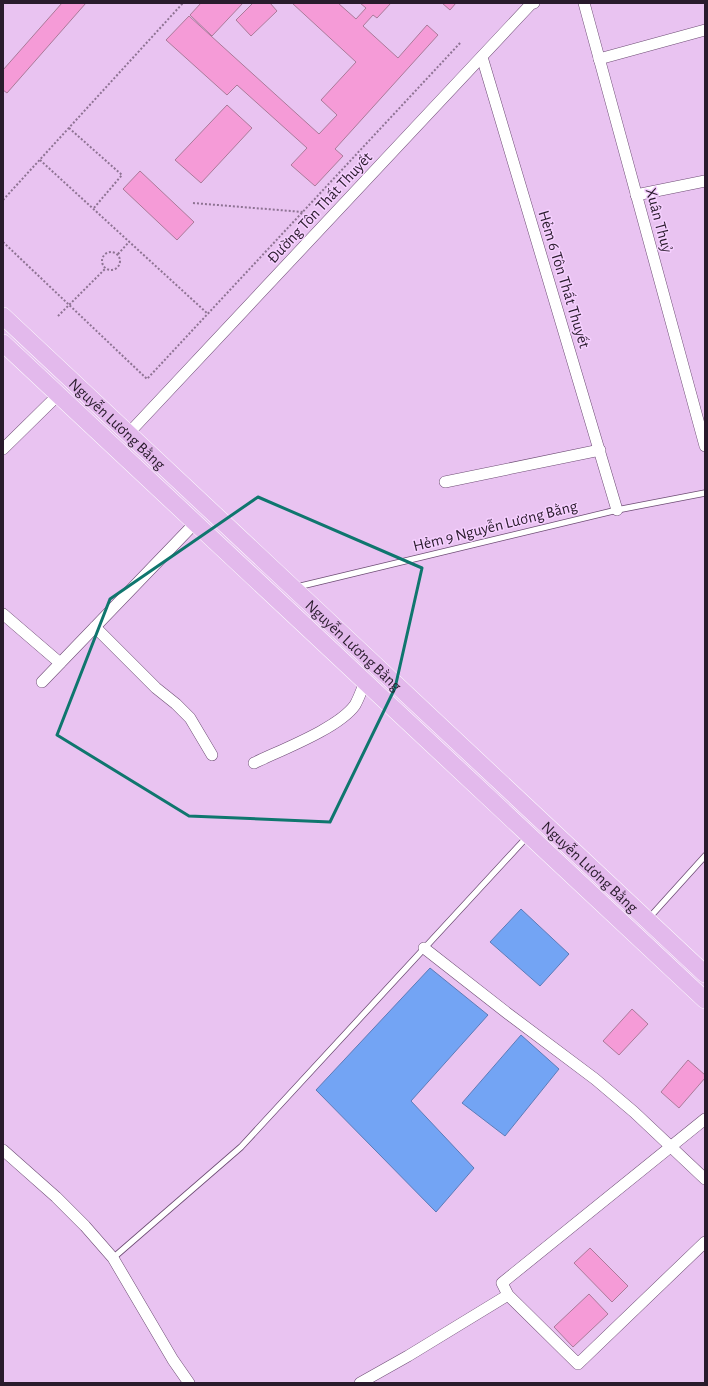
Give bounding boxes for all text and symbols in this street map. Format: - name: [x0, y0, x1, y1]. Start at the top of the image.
- street label: Đường Tôn Thất Thuyết: [264, 149, 376, 267]
- street label: Xuân Thuỷ: [642, 186, 675, 255]
- street label: Hẻm 6 Tôn Thất Thuyết: [535, 209, 593, 350]
- street label: Nguyễn Lương Bằng: [66, 375, 168, 473]
- street label: Hẻm 9 Nguyễn Lương Bằng: [411, 496, 579, 555]
- street label: Nguyễn Lương Bằng: [302, 597, 405, 694]
- street label: Nguyễn Lương Bằng: [539, 819, 641, 916]

